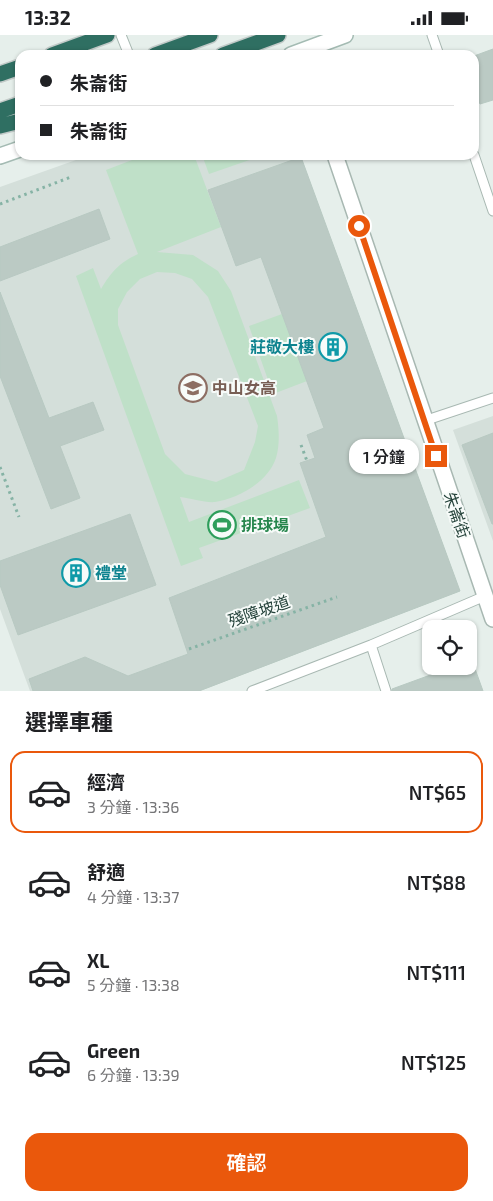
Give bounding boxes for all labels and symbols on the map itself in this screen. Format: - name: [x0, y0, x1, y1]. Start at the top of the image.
- route start: [348, 215, 370, 237]
- building icon: 莊敬大樓: [318, 332, 348, 362]
- place label: 莊敬大樓: [250, 337, 314, 356]
- school or university icon: 中山女高: [178, 373, 208, 403]
- place label: 中山女高: [212, 378, 276, 397]
- callout: 1 分鐘: [348, 439, 418, 473]
- route end: [425, 445, 447, 467]
- street label: 朱崙街: [441, 489, 474, 541]
- sports icon: 排球場: [207, 510, 237, 540]
- place label: 排球場: [241, 515, 289, 534]
- building icon: 禮堂: [61, 558, 91, 588]
- place label: 禮堂: [95, 563, 127, 582]
- street label: 殘障坡道: [225, 591, 292, 630]

